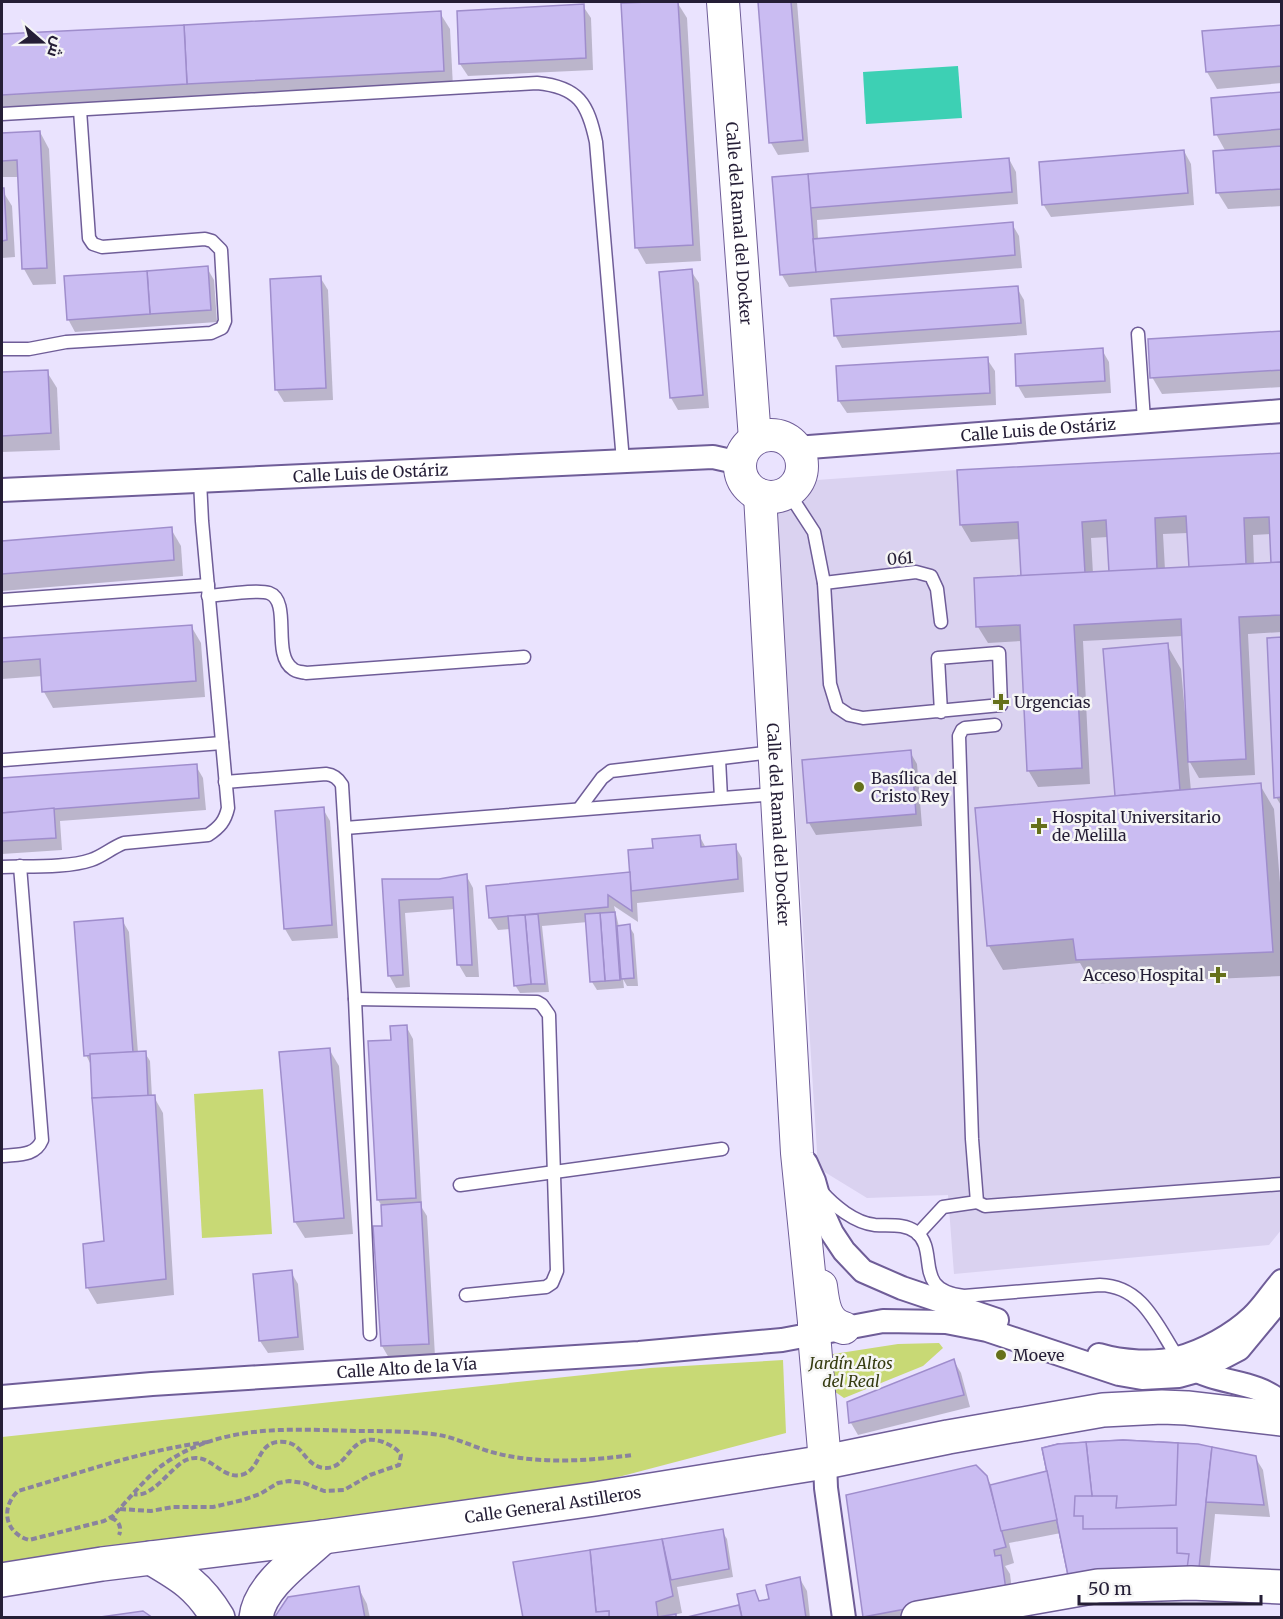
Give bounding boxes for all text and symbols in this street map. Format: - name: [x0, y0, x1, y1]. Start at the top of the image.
- north arrow: [12, 12, 72, 72]
- text: ش: [43, 34, 69, 60]
- street label: Calle del Ramal del Docker: [722, 121, 757, 326]
- street label: Calle Luis de Ostáriz: [960, 414, 1117, 445]
- street label: Calle Luis de Ostáriz: [293, 459, 449, 486]
- street label: 061: [886, 547, 914, 569]
- place label: Urgencias: [1014, 692, 1091, 712]
- marker: Urgencias: [992, 693, 1010, 711]
- street label: Calle del Ramal del Docker: [763, 722, 794, 927]
- place label: Basílica del Cristo Rey: [871, 768, 957, 806]
- marker: Basílica del Cristo Rey: [852, 780, 866, 794]
- place label: Hospital Universitario de Melilla: [1052, 807, 1221, 845]
- marker: Hospital Universitario de Melilla: [1030, 817, 1048, 835]
- place label: Acceso Hospital: [1082, 965, 1204, 985]
- marker: Acceso Hospital: [1209, 966, 1227, 984]
- place label: Moeve: [1013, 1345, 1064, 1365]
- marker: Moeve: [994, 1348, 1008, 1362]
- street label: Calle Alto de la Vía: [336, 1353, 478, 1382]
- park label: Jardín Altos del Real: [807, 1353, 893, 1391]
- street label: Calle General Astilleros: [463, 1482, 643, 1527]
- scale bar: [1079, 1568, 1260, 1606]
- text: 50 m: [1088, 1577, 1132, 1600]

